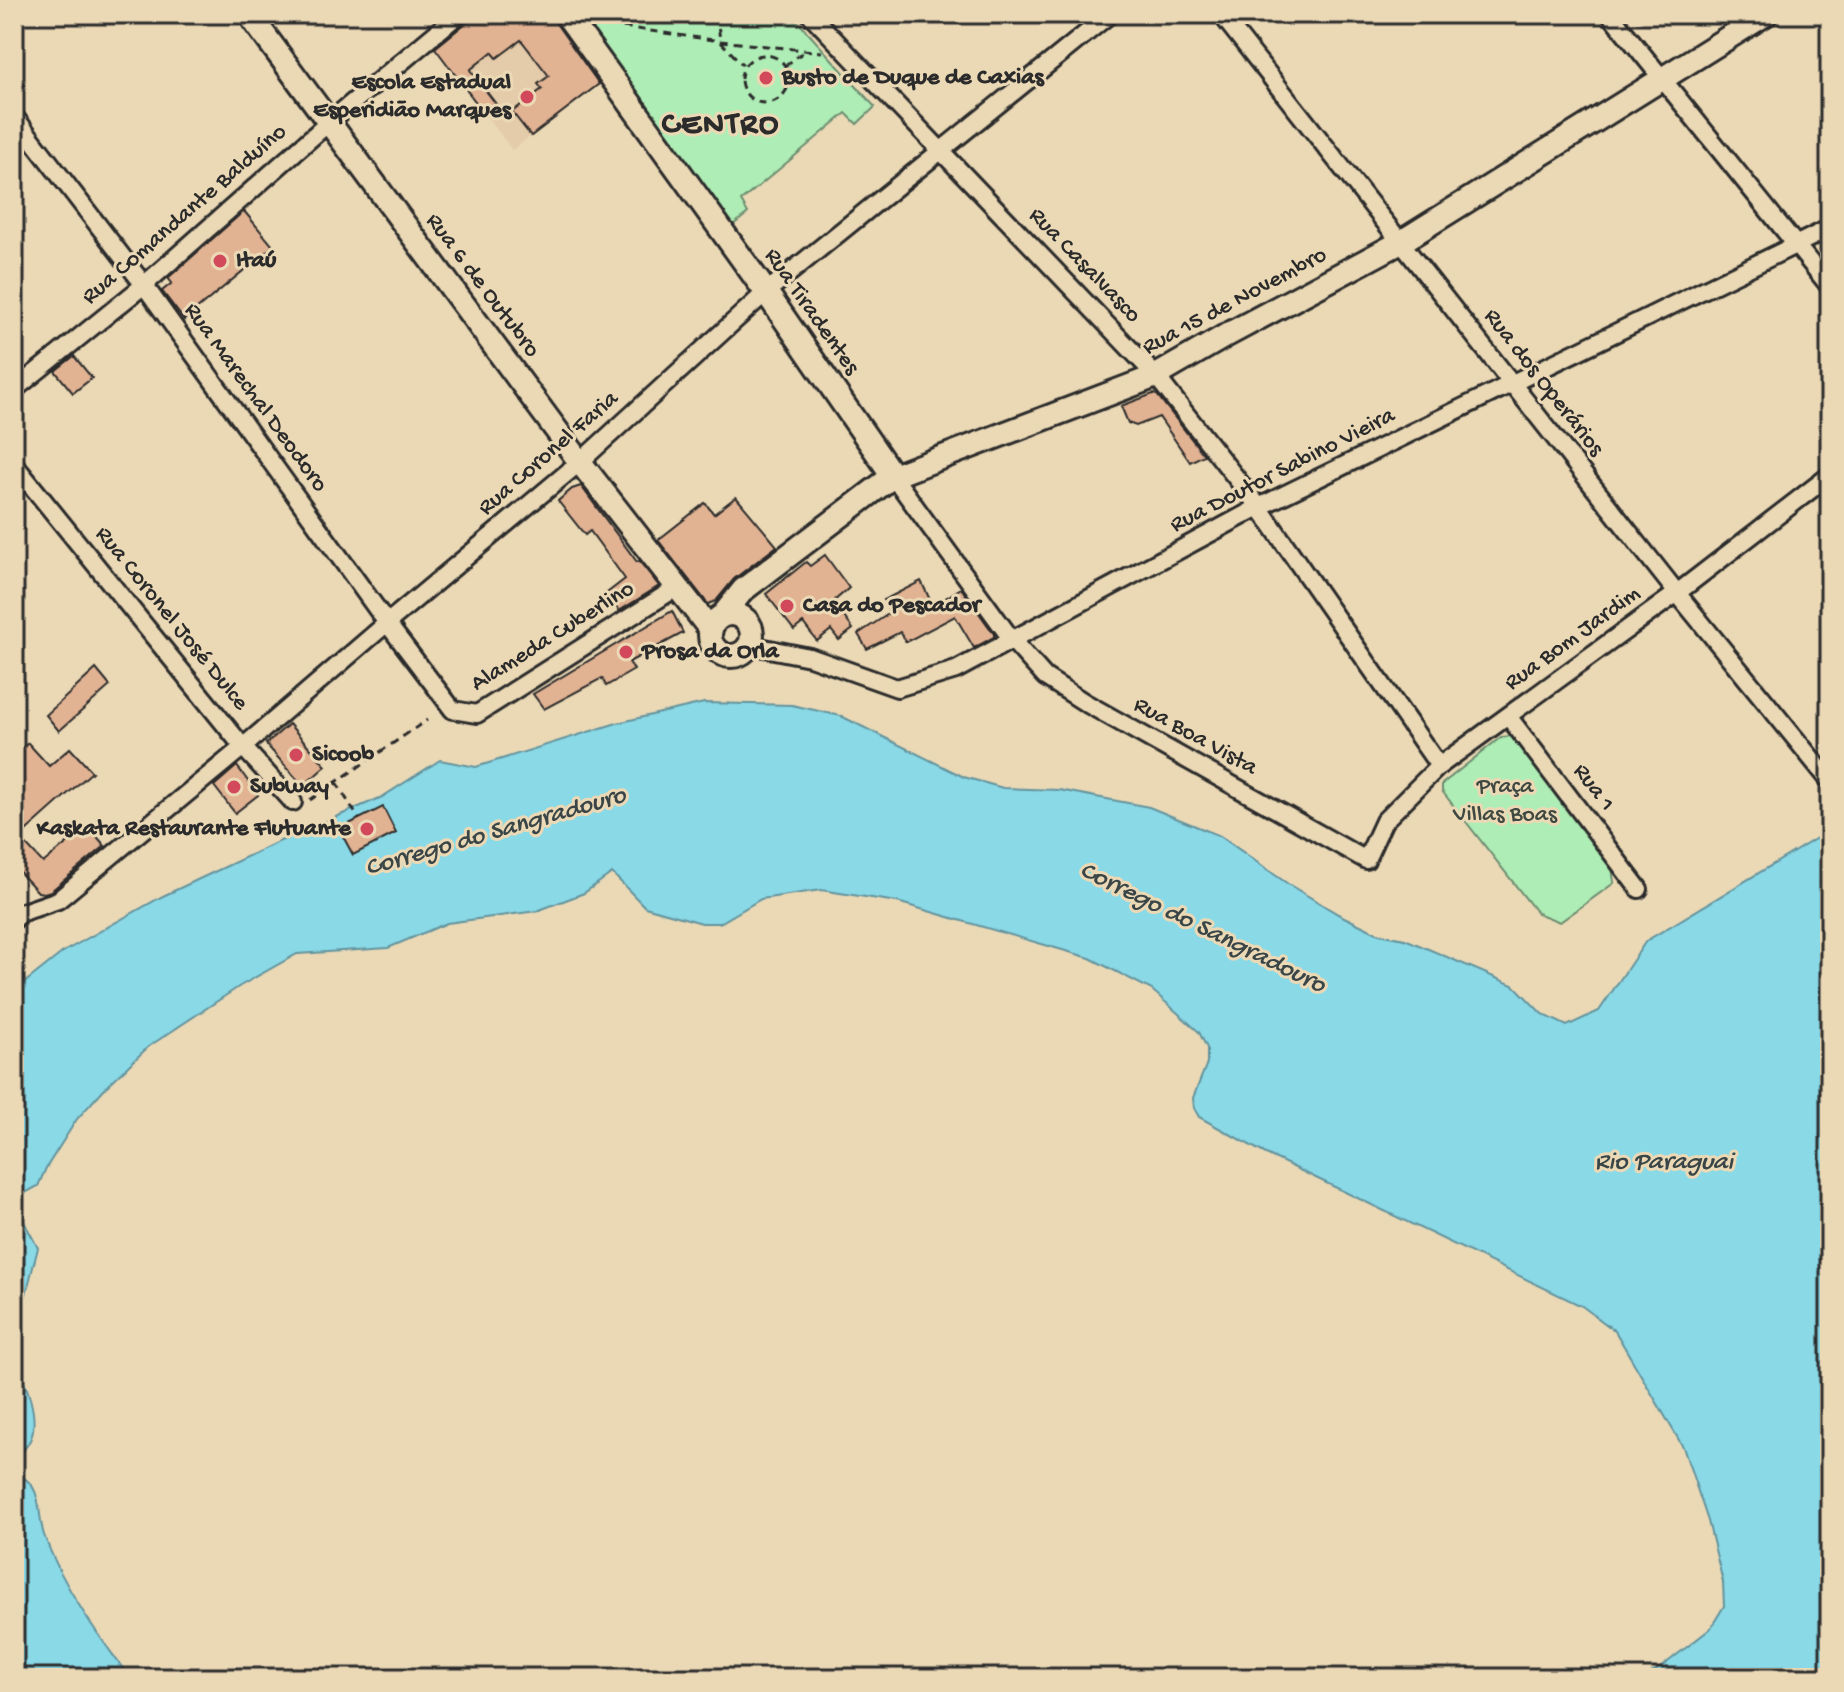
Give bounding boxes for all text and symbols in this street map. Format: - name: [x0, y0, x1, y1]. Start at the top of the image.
- place label: Busto de Duque de Caxias: [781, 64, 1045, 93]
- place label: Escola Estadual Esperidião Marques: [313, 69, 512, 126]
- marker: Busto de Duque de Caxias: [757, 69, 775, 87]
- marker: Escola Estadual Esperidião Marques: [518, 88, 536, 106]
- district label: CENTRO: [662, 107, 780, 145]
- street label: Rua Comandante Balduíno: [77, 118, 293, 312]
- street label: Rua Casalvasco: [1021, 202, 1147, 330]
- street label: Rua 6 de Outubro: [418, 208, 546, 364]
- street label: Rua 15 de Novembro: [1138, 241, 1332, 363]
- street label: Rua Tiradentes: [757, 243, 866, 382]
- place label: Itaú: [236, 247, 277, 276]
- marker: Itaú: [211, 252, 229, 270]
- street label: Rua Marechal Deodoro: [177, 298, 333, 498]
- street label: Rua dos Operários: [1476, 303, 1610, 464]
- street label: Rua Coronel Faria: [473, 385, 626, 523]
- street label: Rua Doutor Sabino Vieira: [1166, 401, 1401, 540]
- street label: Rua Coronel José Dulce: [88, 521, 255, 718]
- street label: Alameda Cuberlino: [466, 575, 640, 699]
- street label: Rua Bom Jardim: [1499, 580, 1647, 698]
- place label: Casa do Pescador: [803, 592, 983, 621]
- marker: Casa do Pescador: [778, 597, 796, 615]
- place label: Prosa da Orla: [640, 638, 780, 667]
- marker: Prosa da Orla: [617, 643, 635, 661]
- street label: Rua Boa Vista: [1128, 691, 1263, 783]
- place label: Sicoob: [312, 741, 374, 770]
- marker: Sicoob: [287, 746, 305, 764]
- street label: Rua 1: [1566, 758, 1620, 818]
- place label: Subway: [250, 773, 329, 802]
- park label: Praça Villas Boas: [1452, 773, 1558, 830]
- marker: Subway: [225, 778, 243, 796]
- water label: Corrego do Sangradouro: [362, 781, 631, 885]
- place label: Kaskata Restaurante Flutuante: [36, 815, 353, 844]
- marker: Kaskata Restaurante Flutuante: [358, 820, 376, 838]
- water label: Corrego do Sangradouro: [1074, 856, 1331, 1003]
- water label: Rio Paraguai: [1595, 1148, 1737, 1179]

